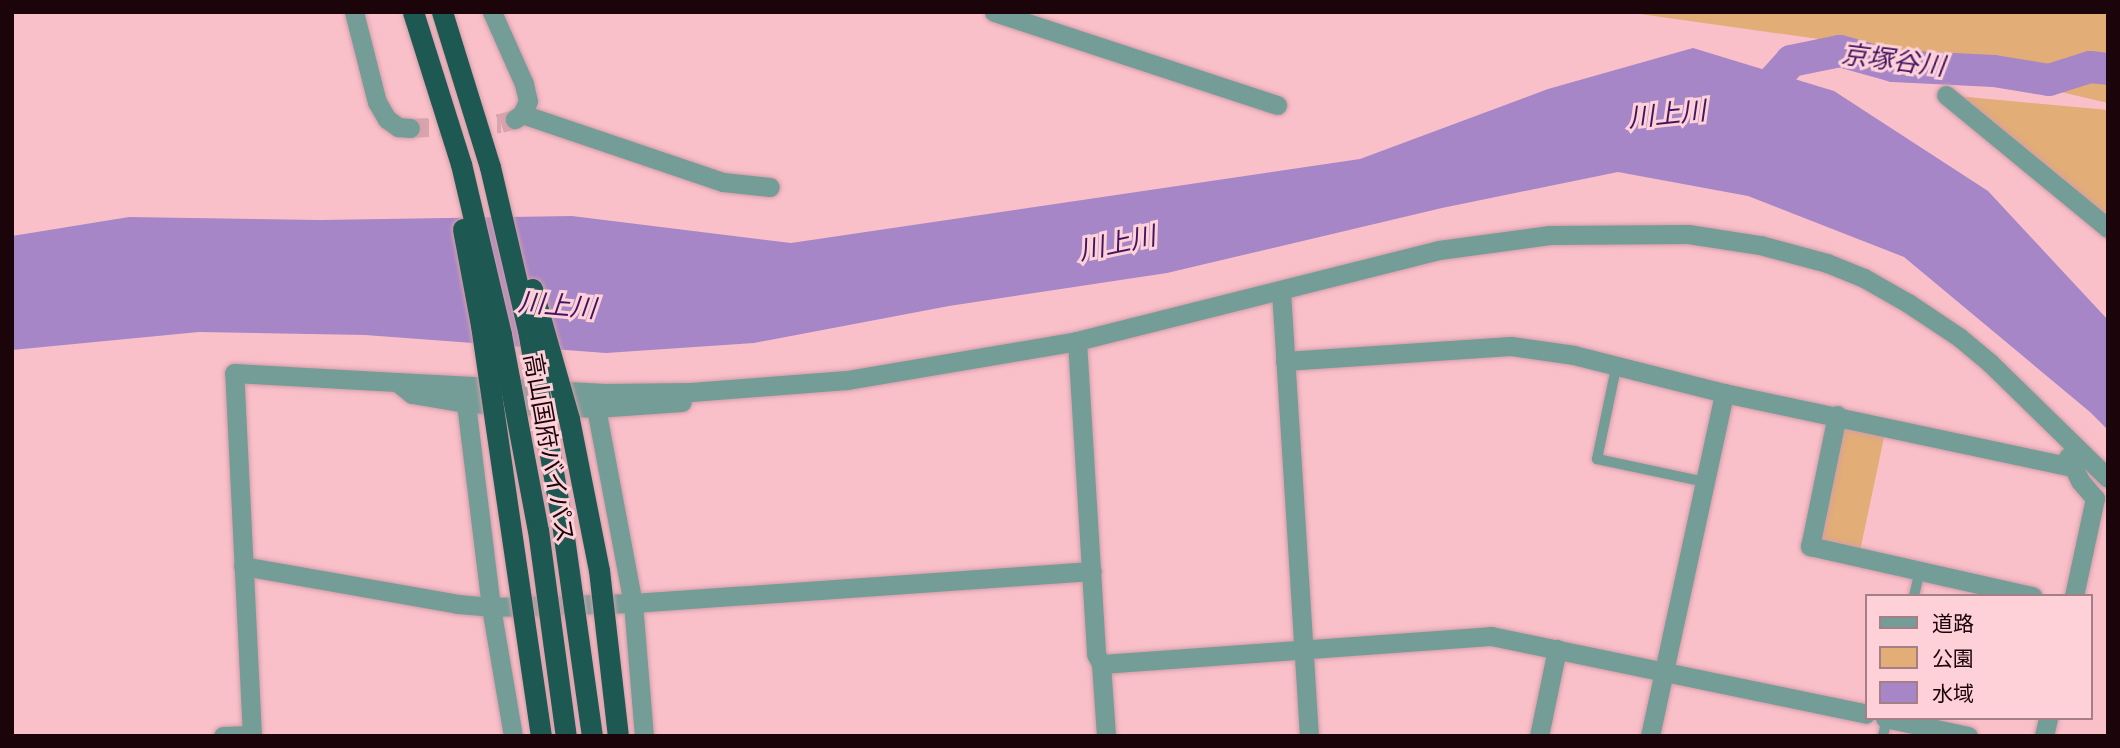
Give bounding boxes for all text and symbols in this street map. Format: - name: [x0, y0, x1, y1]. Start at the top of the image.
- water label: 京塚谷川: [1839, 39, 1947, 83]
- water label: 川上川: [1627, 95, 1707, 135]
- water label: 川上川: [1076, 221, 1158, 267]
- water label: 川上川: [517, 287, 597, 325]
- street label: 高山国府バイパス: [518, 351, 580, 545]
- legend: [1864, 594, 2092, 720]
- text: 道路: [1932, 610, 1974, 638]
- text: 公園: [1932, 645, 1974, 673]
- text: 水域: [1932, 680, 1974, 708]

